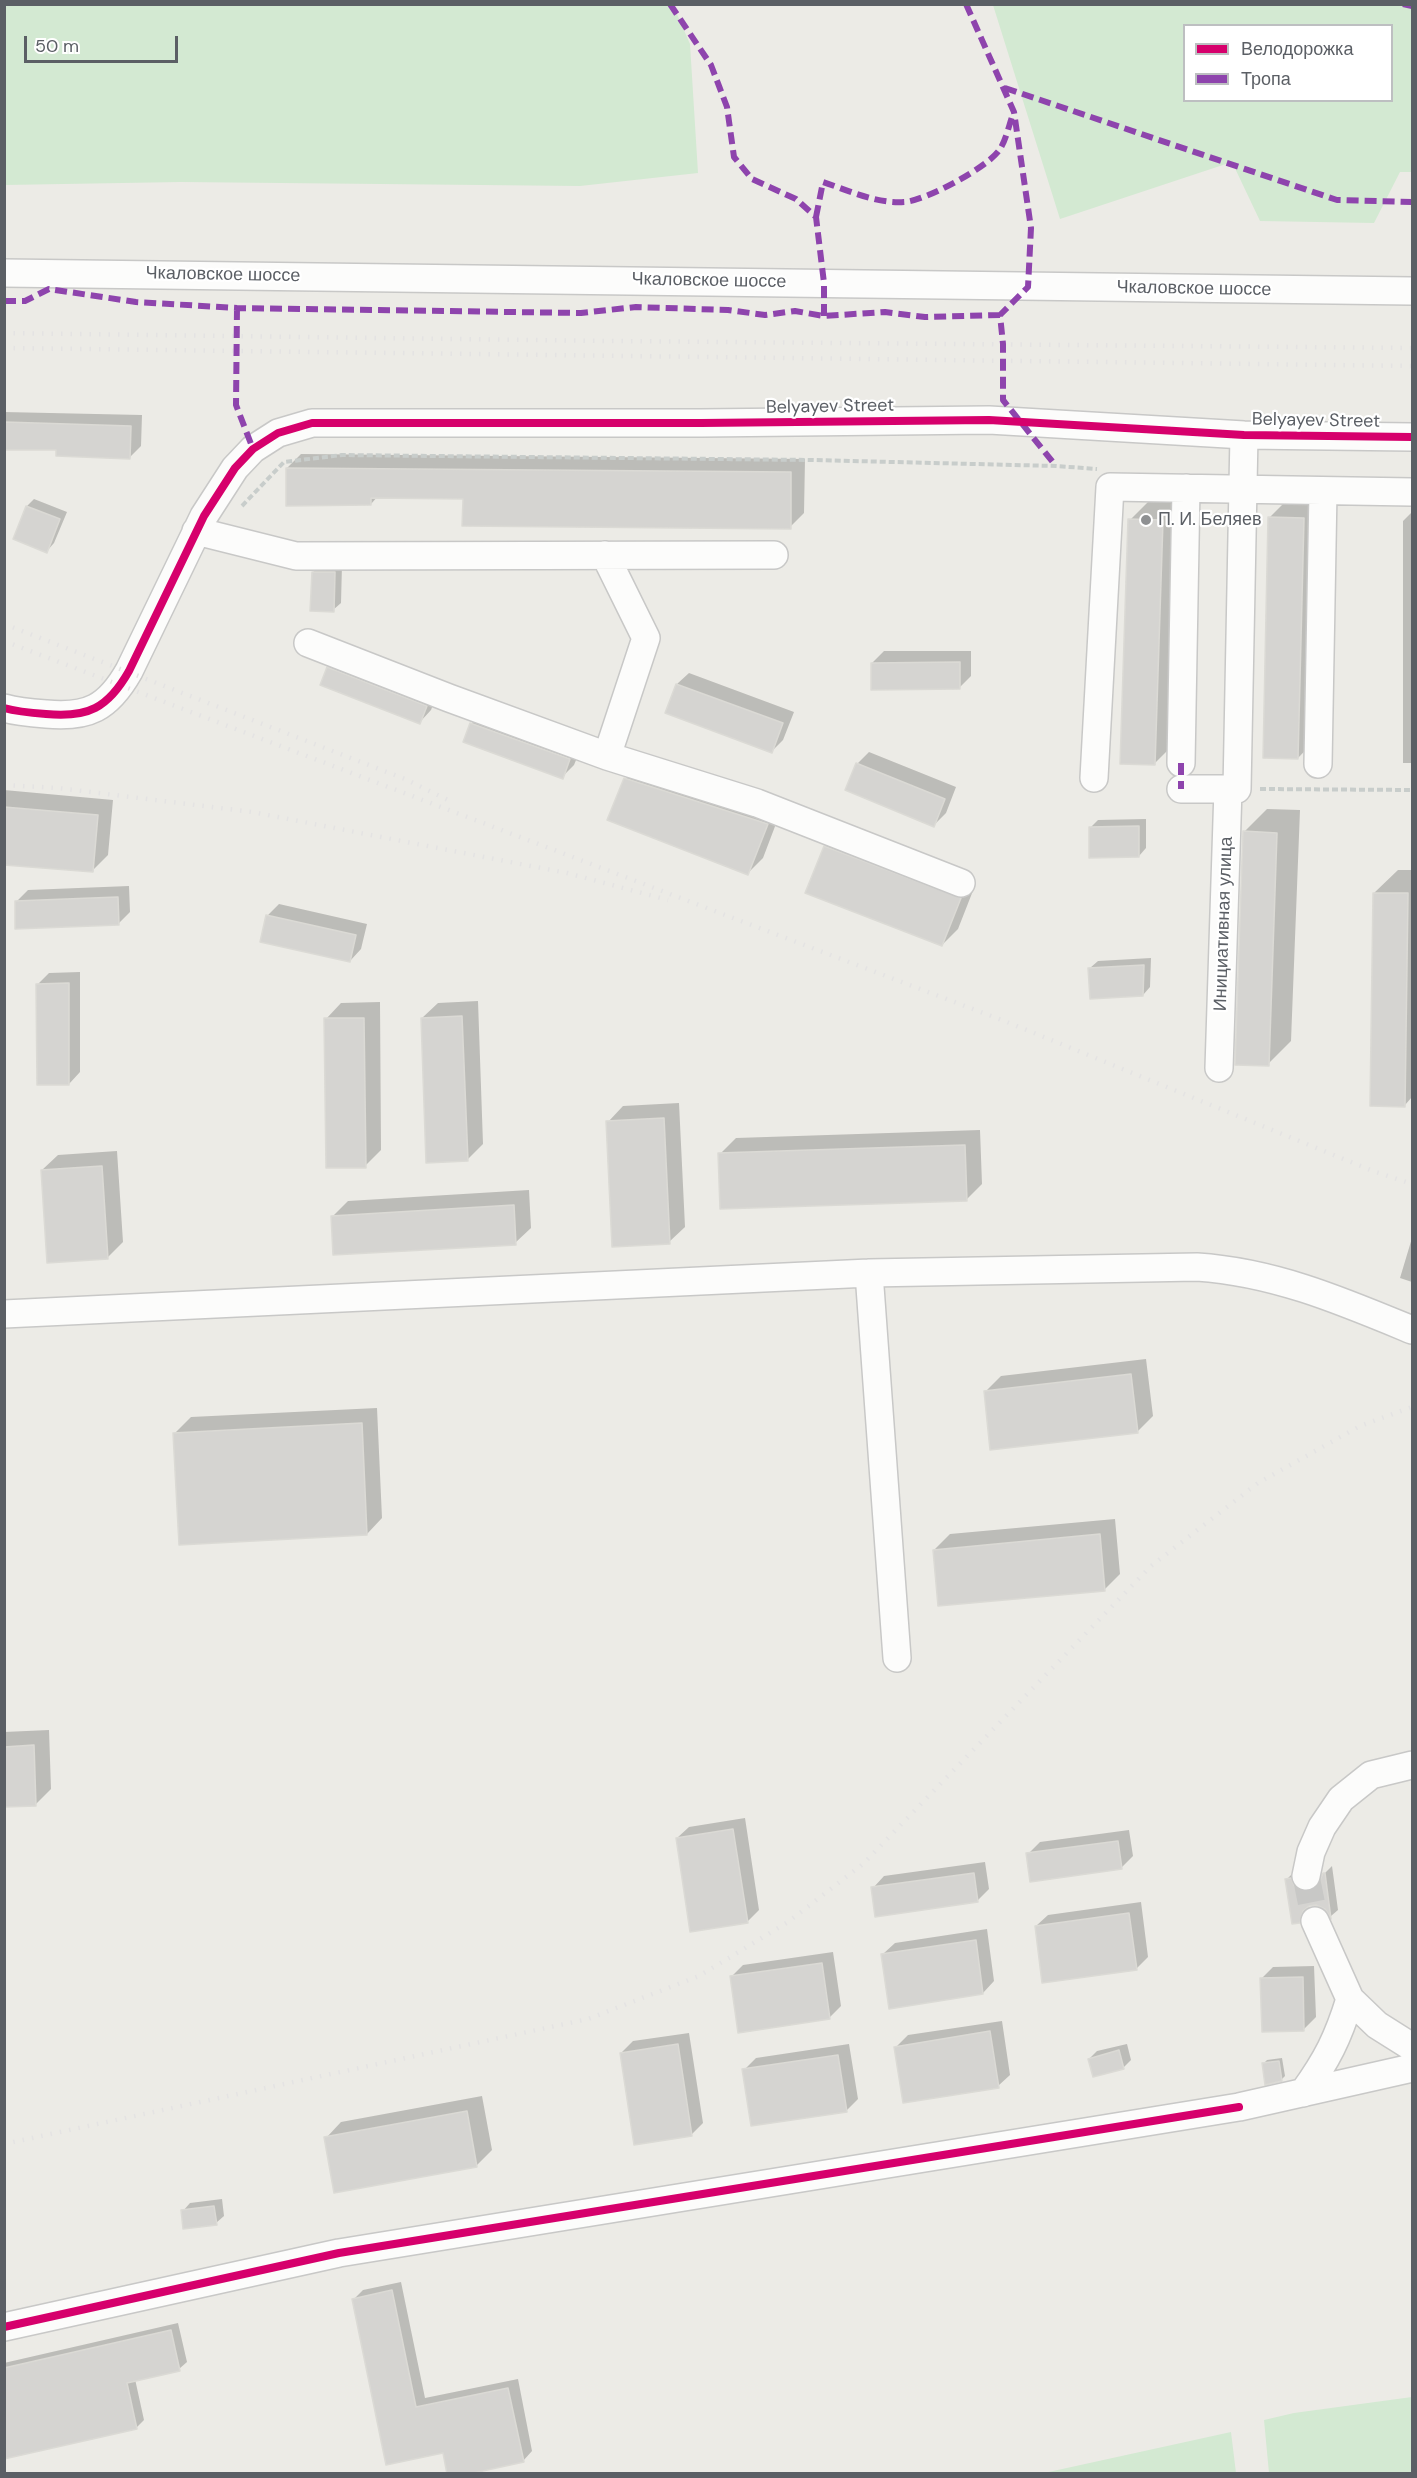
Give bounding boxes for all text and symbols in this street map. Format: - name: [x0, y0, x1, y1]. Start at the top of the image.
- scale bar: [27, 24, 182, 62]
- legend: [1183, 24, 1393, 102]
- text: 50 m: [35, 34, 79, 58]
- text: Велодорожка: [1241, 37, 1353, 61]
- text: Тропа: [1241, 67, 1291, 91]
- street label: Чкаловское шоссе: [145, 263, 301, 287]
- street label: Чкаловское шоссе: [631, 269, 787, 293]
- street label: Чкаловское шоссе: [1116, 277, 1272, 301]
- street label: Belyayev Street: [766, 395, 894, 419]
- street label: Belyayev Street: [1252, 409, 1380, 433]
- place label: П. И. Беляев: [1158, 509, 1262, 531]
- marker: П. И. Беляев: [1139, 513, 1153, 527]
- street label: Инициативная улица: [1210, 836, 1238, 1012]

